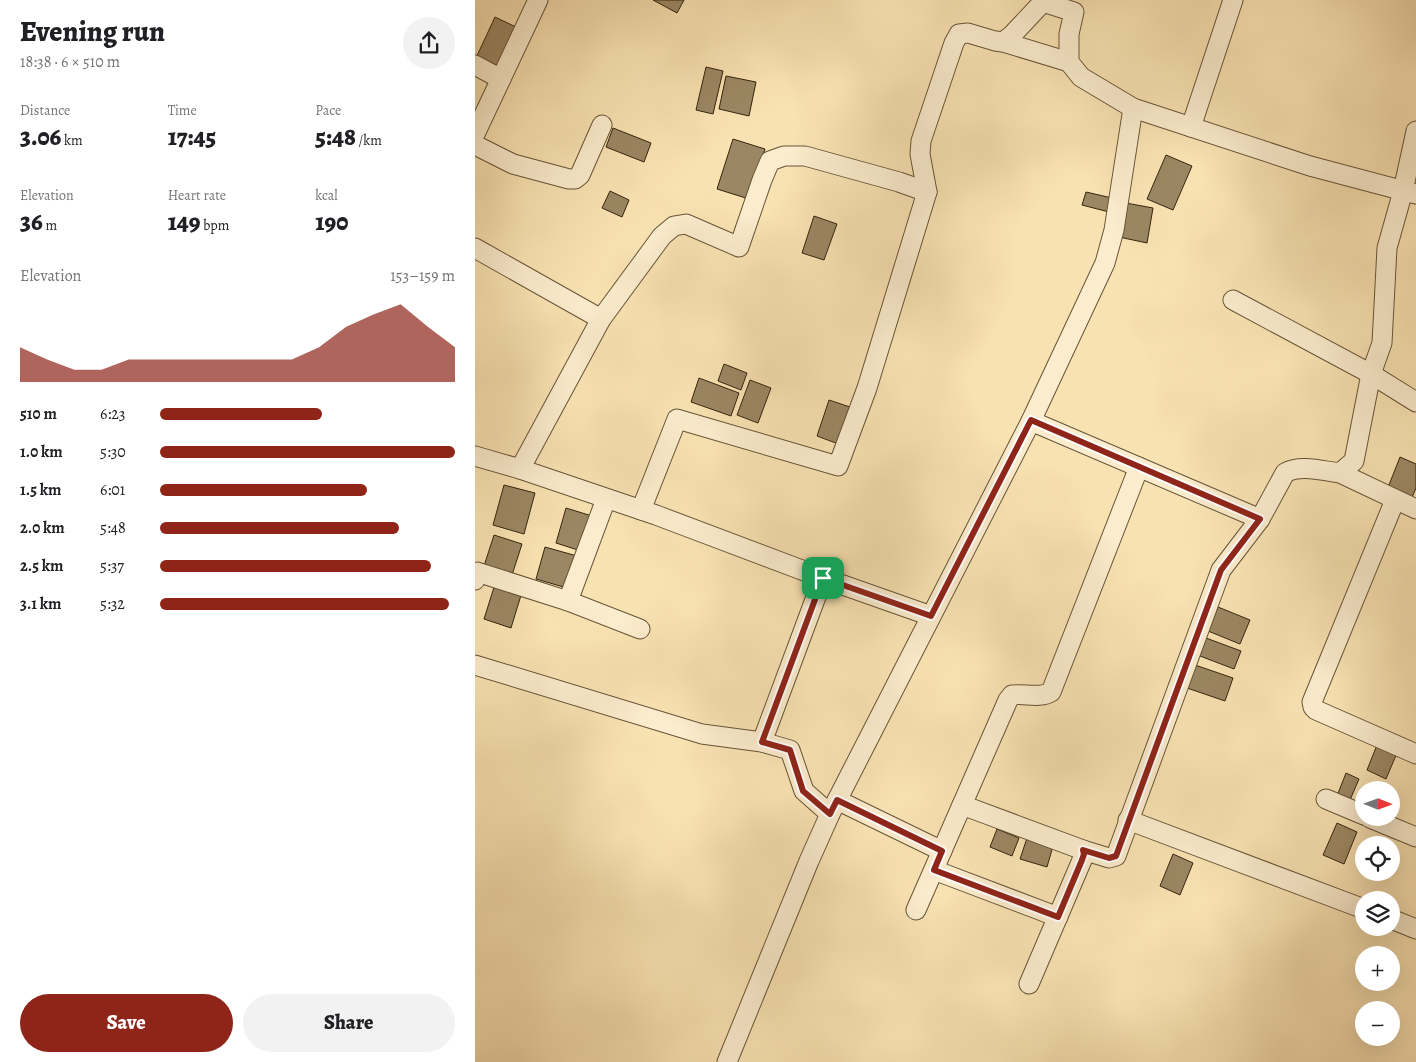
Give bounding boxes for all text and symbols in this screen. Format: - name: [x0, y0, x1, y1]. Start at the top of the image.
- text: Evening run: [20, 13, 165, 51]
- button: share: [403, 17, 455, 69]
- text: 18:38 · 6 × 510 m: [20, 51, 120, 73]
- text: Distance: [20, 101, 70, 120]
- text: Time: [168, 101, 197, 120]
- text: Pace: [315, 101, 341, 120]
- text: 3.06: [20, 120, 61, 154]
- text: 17:45: [168, 120, 216, 154]
- text: 5:48: [315, 120, 356, 154]
- text: km: [61, 131, 83, 150]
- text: /km: [356, 131, 382, 150]
- text: Elevation: [20, 186, 74, 205]
- text: Heart rate: [168, 186, 226, 205]
- text: kcal: [315, 186, 338, 205]
- text: 36: [20, 205, 43, 239]
- text: 149: [168, 205, 200, 239]
- text: 190: [315, 205, 348, 239]
- text: m: [43, 216, 57, 235]
- text: bpm: [200, 216, 229, 235]
- text: Elevation: [20, 265, 81, 287]
- text: 153–159 m: [390, 265, 455, 287]
- text: 510 m: [20, 403, 57, 425]
- text: 6:23: [100, 403, 125, 425]
- text: 1.0 km: [20, 441, 63, 463]
- text: 5:30: [100, 441, 126, 463]
- text: 1.5 km: [20, 479, 61, 501]
- text: 6:01: [100, 479, 125, 501]
- text: 2.0 km: [20, 517, 65, 539]
- text: 5:48: [100, 517, 126, 539]
- text: 2.5 km: [20, 555, 63, 577]
- text: 5:37: [100, 555, 124, 577]
- pin: [802, 557, 844, 599]
- icon: arrive: [809, 564, 837, 592]
- text: 3.1 km: [20, 593, 61, 615]
- text: 5:32: [100, 593, 125, 615]
- north arrow: [1355, 781, 1400, 826]
- map controls: [1355, 781, 1400, 1046]
- button: locate: [1355, 836, 1400, 881]
- button: layers: [1355, 891, 1400, 936]
- button: +: [1355, 946, 1400, 991]
- button: Save: [20, 994, 233, 1052]
- button: Share: [243, 994, 455, 1052]
- button: −: [1355, 1001, 1400, 1046]

